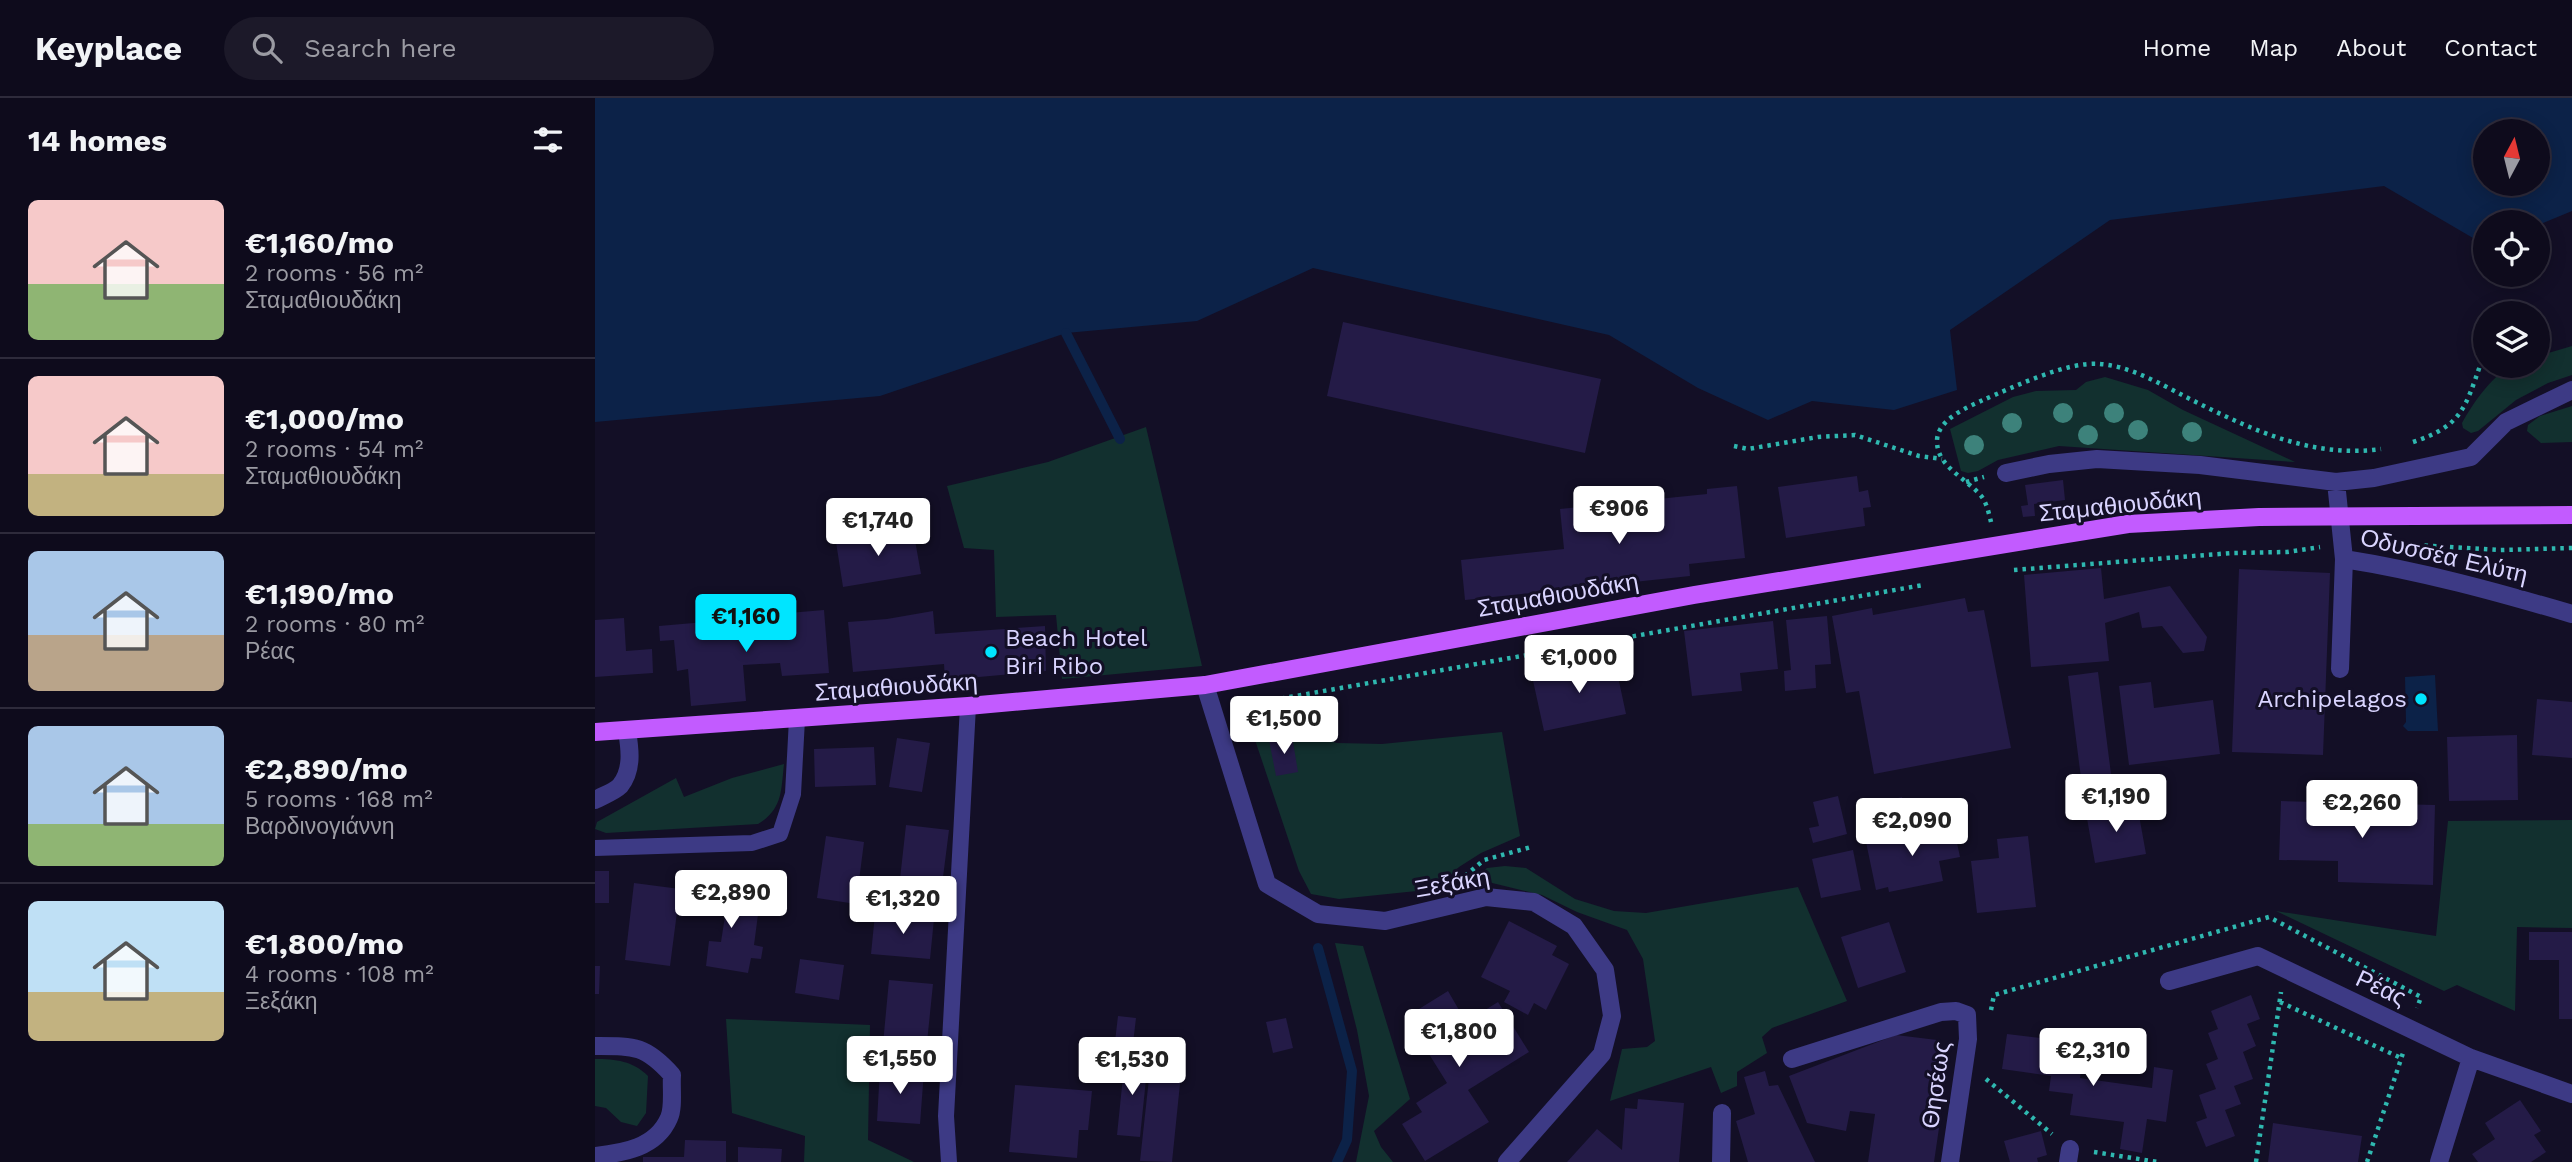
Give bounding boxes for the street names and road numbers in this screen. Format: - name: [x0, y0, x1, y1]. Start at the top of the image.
- street label: Σταμαθιουδάκη: [2037, 483, 2203, 527]
- street label: Οδυσσέα Ελύτη: [2358, 523, 2530, 589]
- street label: Σταμαθιουδάκη: [1475, 567, 1641, 623]
- street label: Σταμαθιουδάκη: [814, 667, 978, 707]
- street label: Ξεξάκη: [1412, 863, 1492, 903]
- street label: Ρέας: [2351, 964, 2411, 1012]
- street label: Θησέως: [1916, 1040, 1956, 1130]

